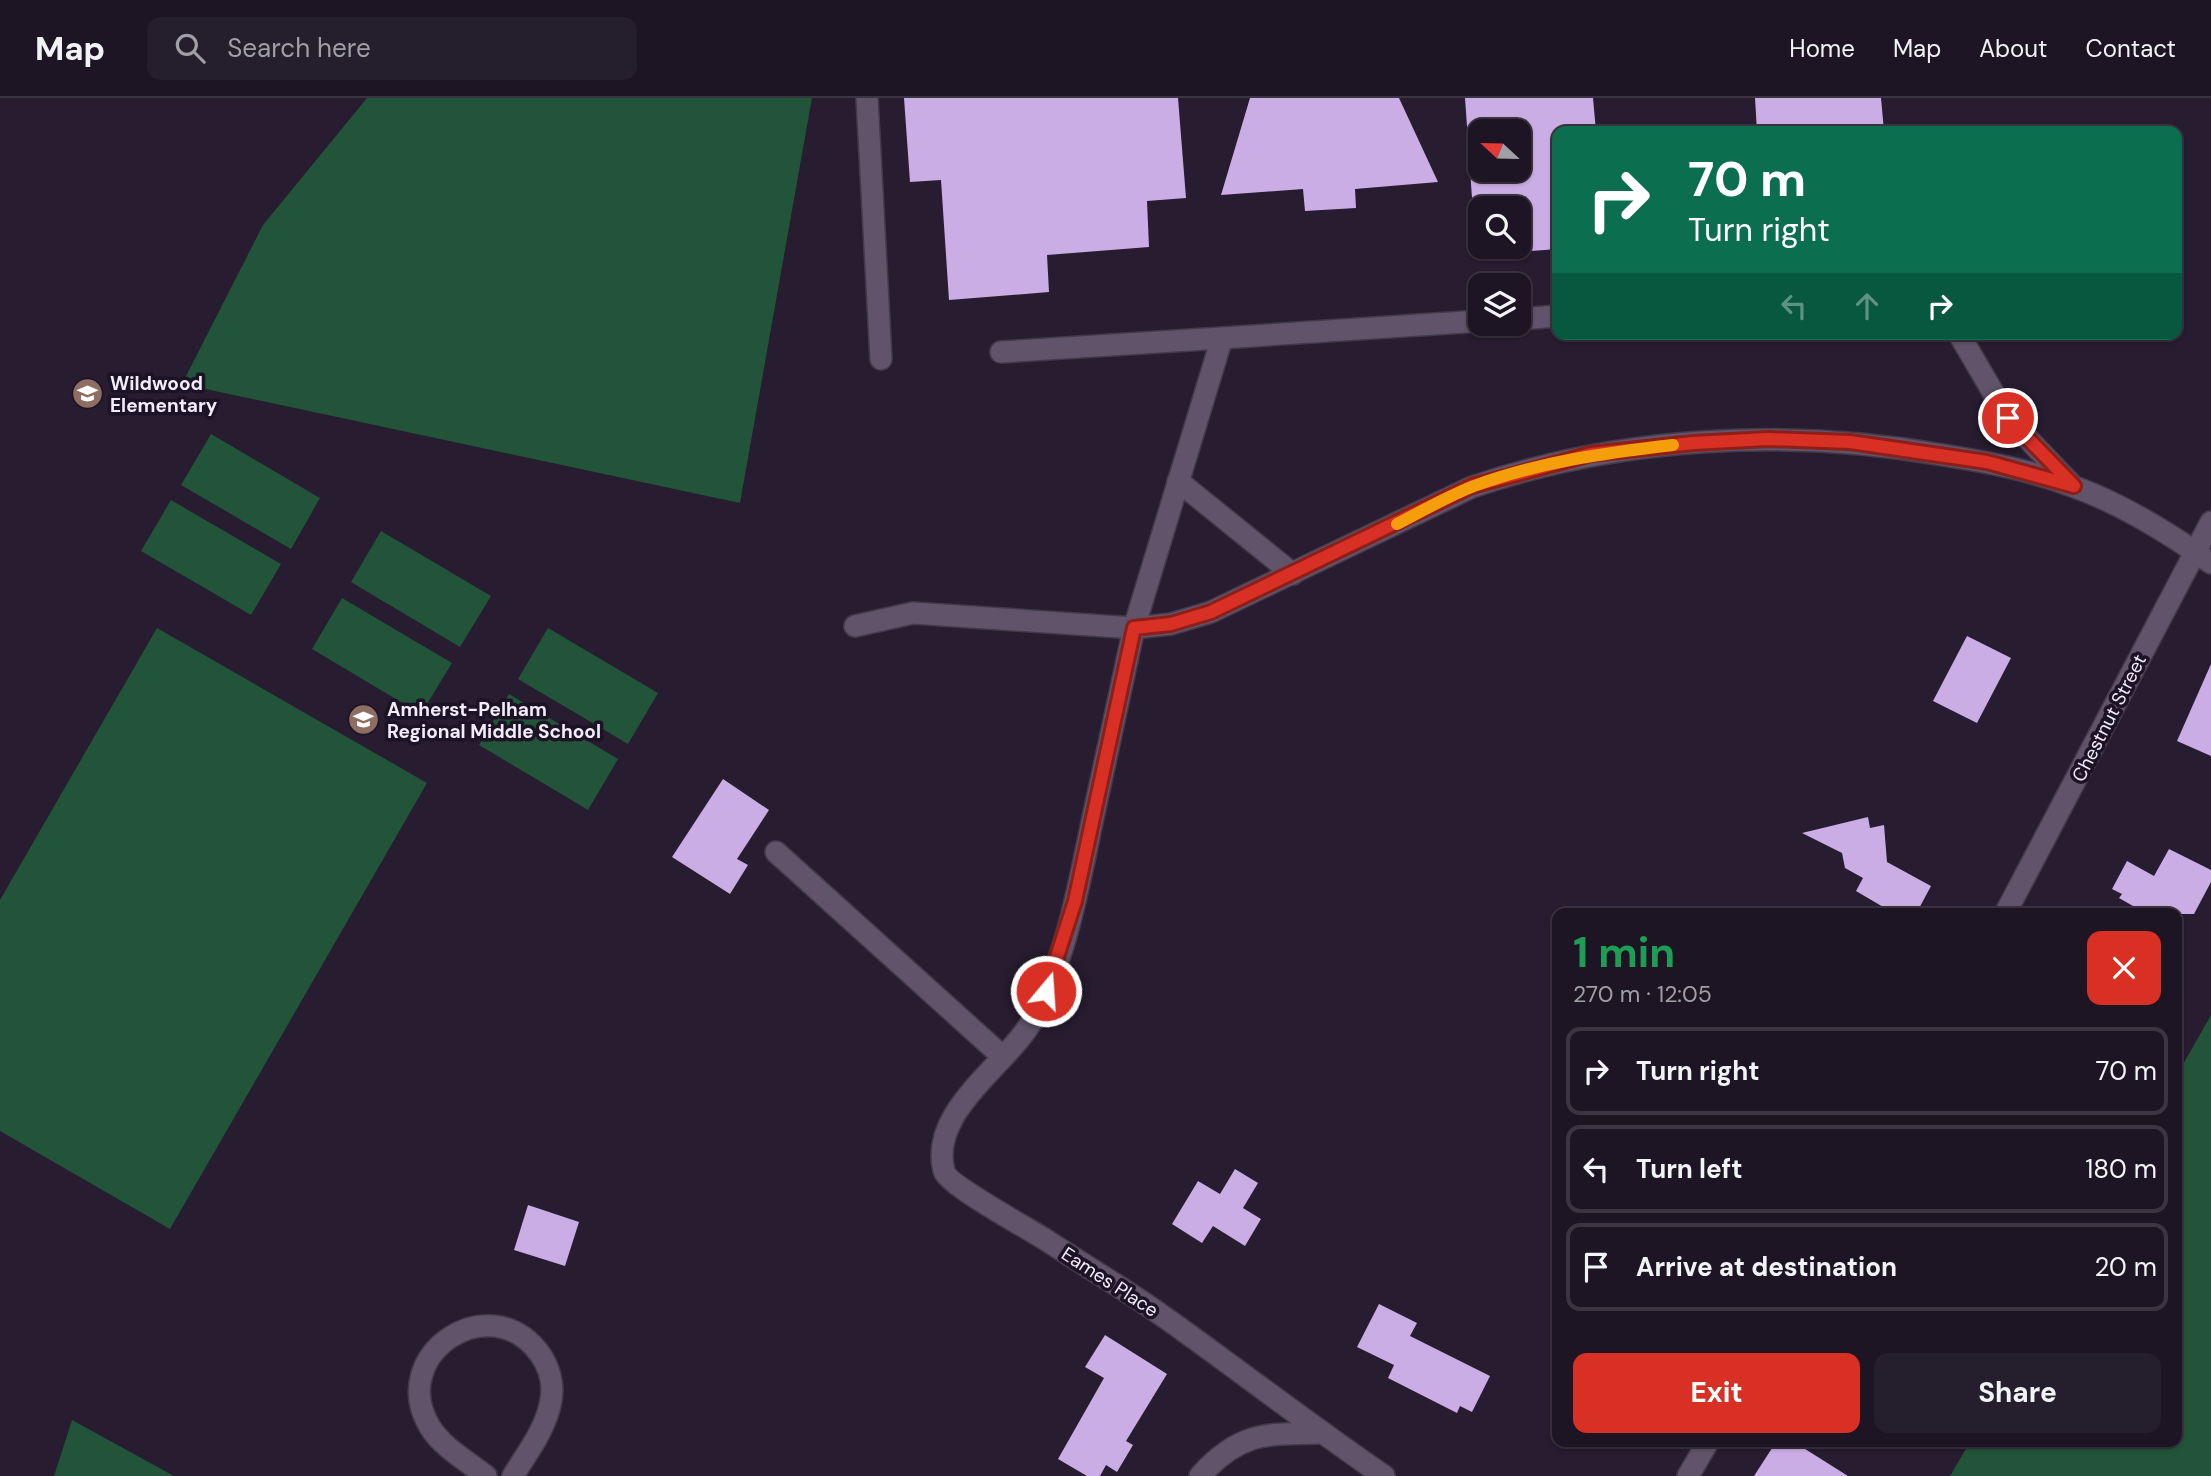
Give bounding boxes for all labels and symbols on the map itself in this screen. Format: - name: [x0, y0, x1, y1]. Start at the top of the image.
- north arrow: [1468, 119, 1531, 182]
- place label: Wildwood Elementary: [110, 371, 218, 418]
- school or university icon: Wildwood Elementary: [70, 377, 104, 411]
- pin: [1978, 388, 2038, 448]
- street label: Chestnut Street: [2066, 650, 2152, 786]
- place label: Amherst-Pelham Regional Middle School: [387, 697, 601, 744]
- school or university icon: Amherst-Pelham Regional Middle School: [347, 703, 381, 737]
- position arrow: [1009, 954, 1083, 1028]
- street label: Eames Place: [1057, 1241, 1163, 1323]

